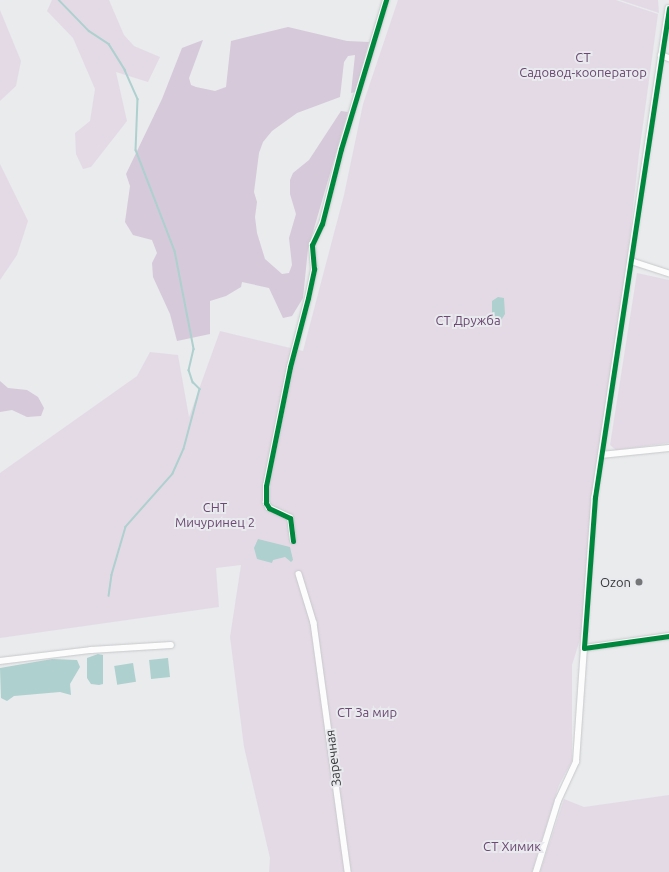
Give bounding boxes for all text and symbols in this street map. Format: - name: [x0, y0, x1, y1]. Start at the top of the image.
- park label: СТ Садовод-кооператор: [519, 50, 647, 81]
- park label: СТ Дружба: [435, 312, 501, 328]
- park label: СНТ Мичуринец 2: [175, 500, 255, 531]
- place label: Ozon: [600, 574, 631, 590]
- marker: Ozon: [634, 577, 644, 587]
- park label: СТ За мир: [337, 704, 397, 720]
- street label: Заречная: [322, 729, 344, 787]
- park label: СТ Химик: [483, 838, 541, 854]

